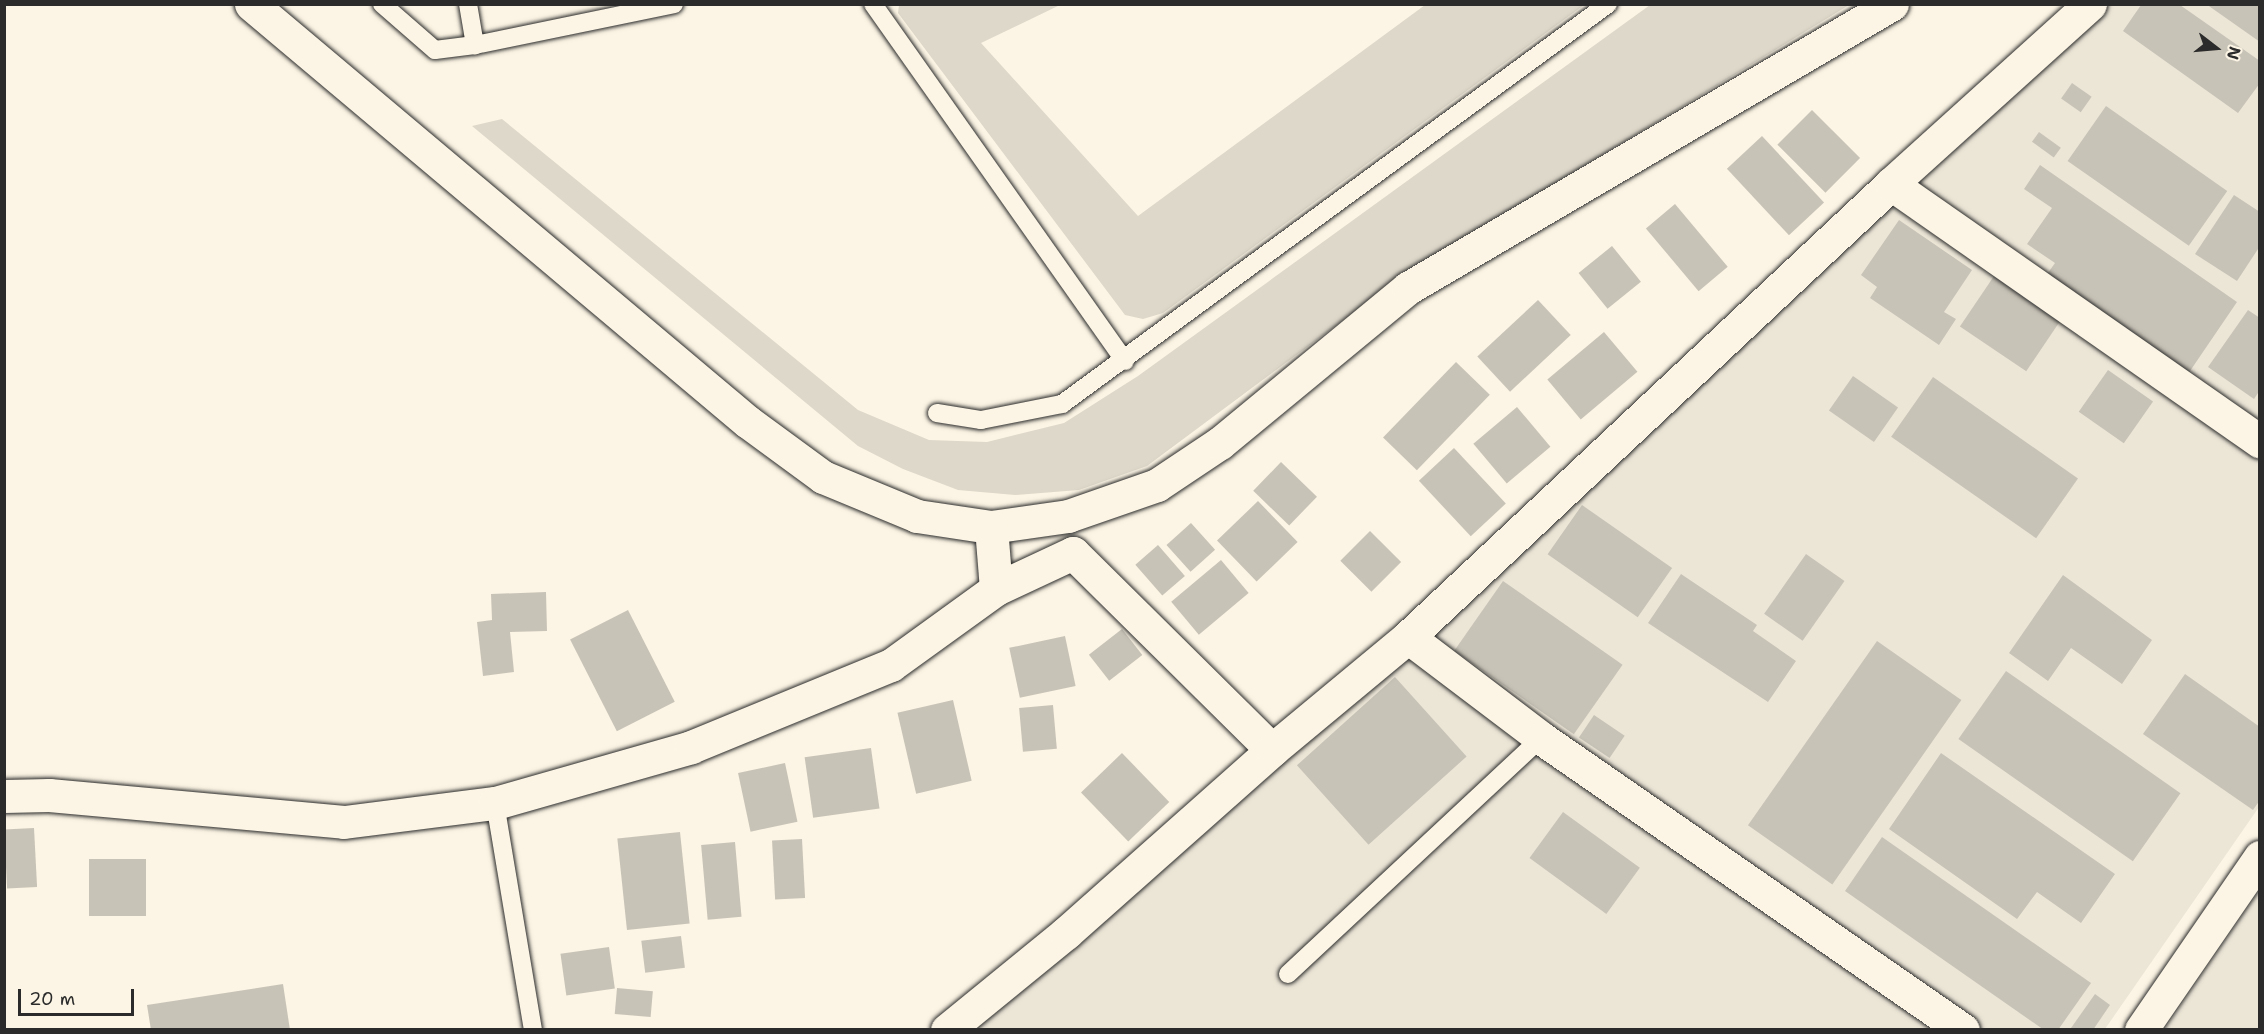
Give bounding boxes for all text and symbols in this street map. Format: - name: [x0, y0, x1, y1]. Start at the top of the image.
- north arrow: [2186, 18, 2246, 78]
- text: N: [2222, 44, 2246, 62]
- scale bar: [21, 977, 136, 1015]
- text: 20 m: [29, 987, 75, 1011]

